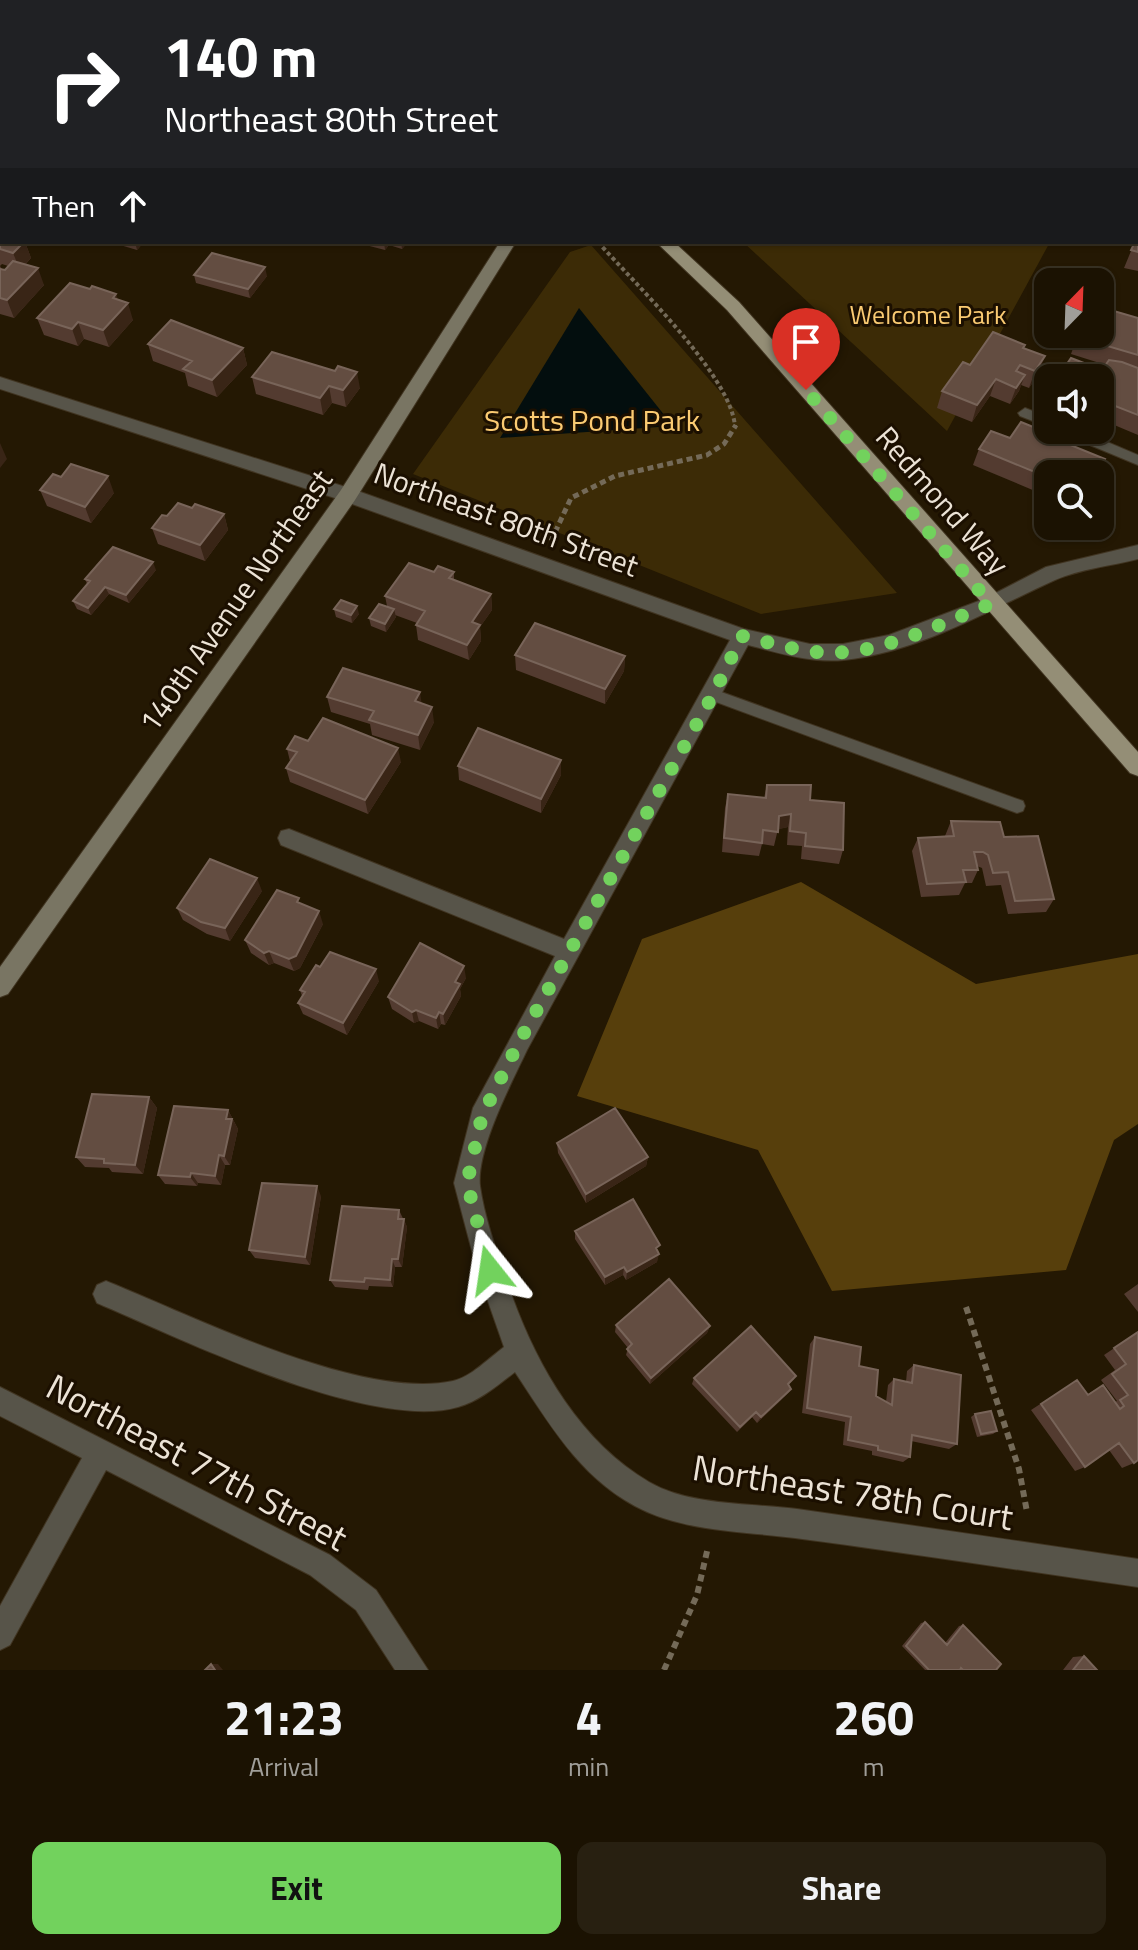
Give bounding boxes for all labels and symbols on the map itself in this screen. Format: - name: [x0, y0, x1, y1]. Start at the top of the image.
- north arrow: [1034, 268, 1114, 348]
- park label: Welcome Park: [850, 295, 1006, 334]
- pin: [772, 308, 840, 390]
- park label: Scotts Pond Park: [484, 397, 700, 443]
- street label: Redmond Way: [865, 416, 1021, 585]
- street label: Northeast 80th Street: [368, 450, 645, 588]
- street label: 140th Avenue Northeast: [127, 459, 344, 741]
- position arrow: [448, 1228, 532, 1312]
- street label: Northeast 77th Street: [37, 1359, 358, 1564]
- street label: Northeast 78th Court: [689, 1439, 1018, 1544]

